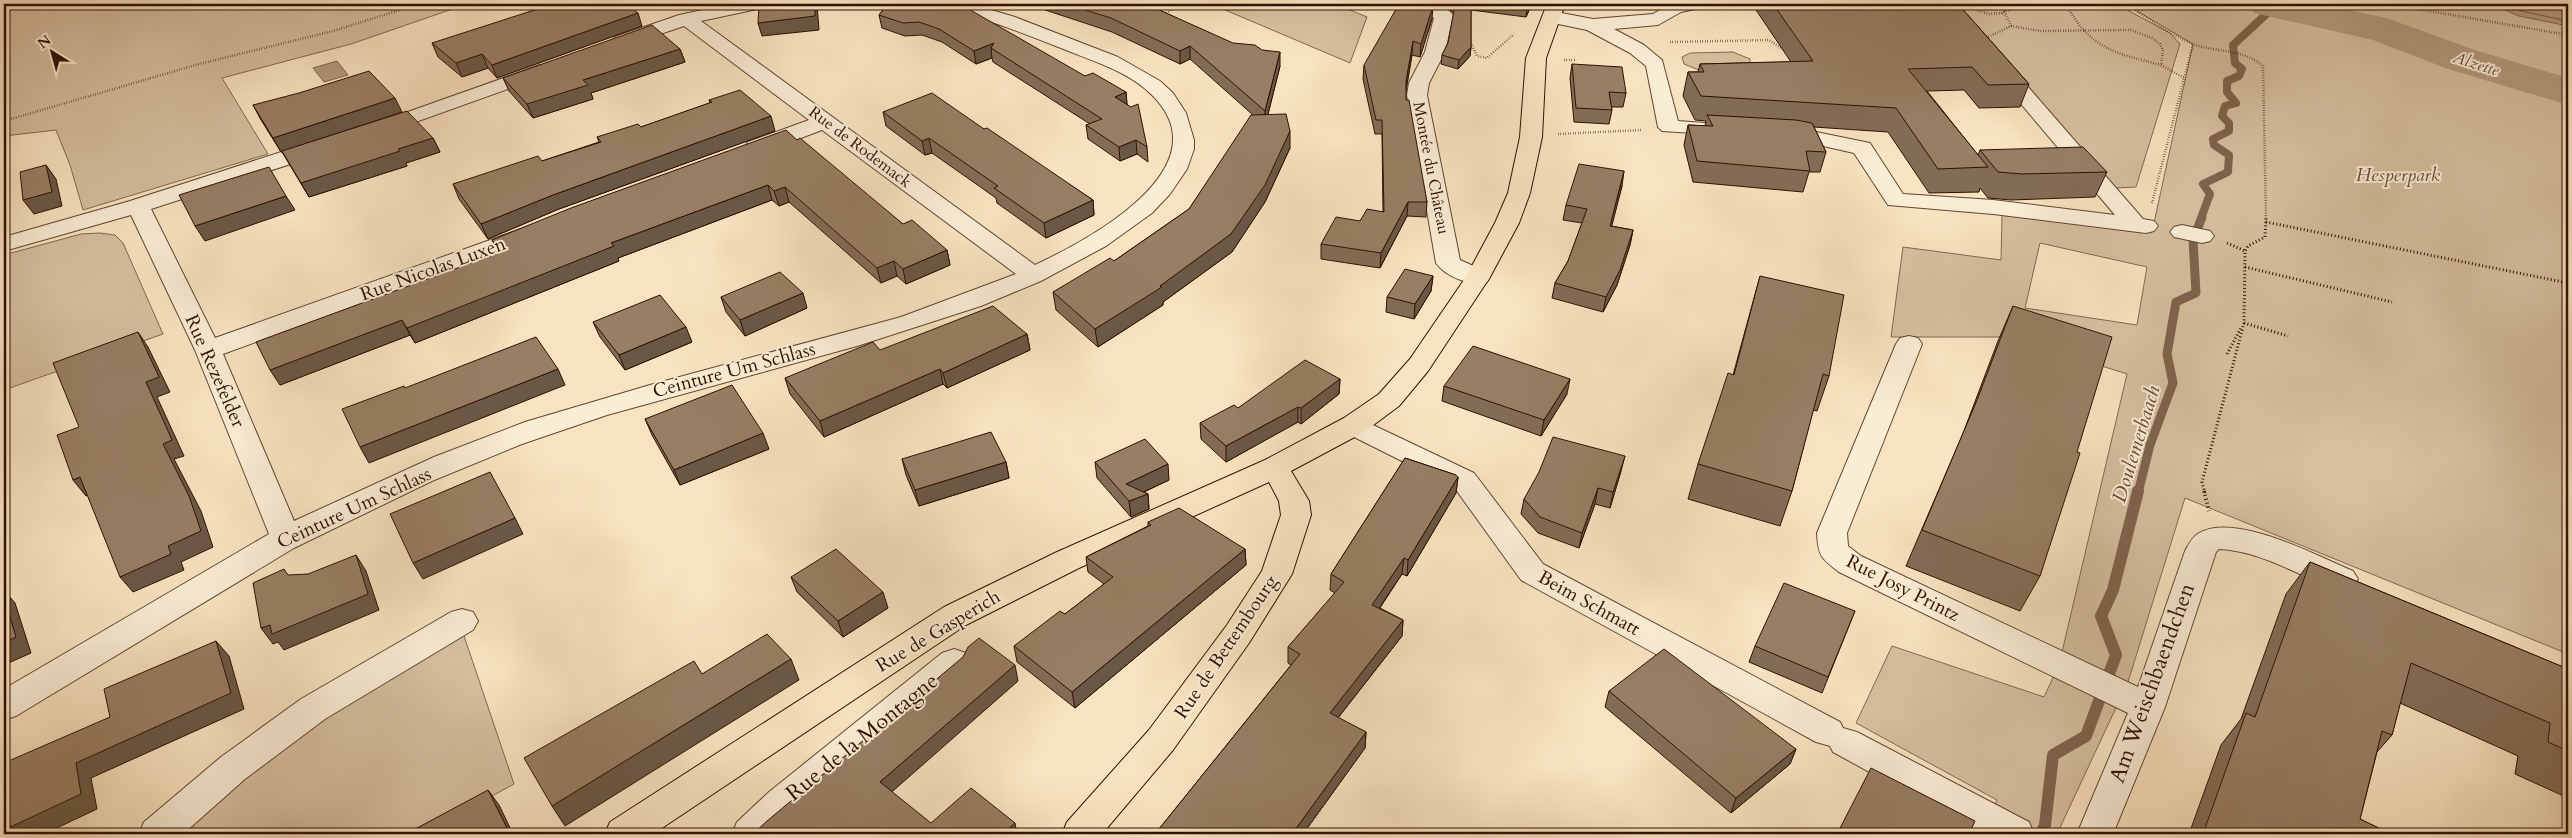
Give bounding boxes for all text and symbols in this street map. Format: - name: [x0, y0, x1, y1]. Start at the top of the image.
- north arrow: [28, 28, 78, 78]
- text: N: [34, 31, 55, 53]
- water label: Alzette: [2449, 46, 2502, 82]
- street label: Montée du Château: [1407, 100, 1455, 236]
- street label: Rue de Rodemack: [804, 101, 916, 193]
- park label: Hesperpark: [2356, 162, 2441, 188]
- street label: Rue Nicolas Luxen: [357, 231, 510, 307]
- street label: Rue Rezefelder: [178, 310, 252, 432]
- street label: Ceinture Um Schlass: [650, 336, 818, 404]
- water label: Doulemerbaach: [2105, 382, 2167, 506]
- street label: Ceinture Um Schlass: [273, 461, 435, 555]
- street label: Rue Josy Printz: [1842, 548, 1965, 628]
- street label: Beim Schmatt: [1533, 564, 1645, 642]
- street label: Rue de Bettembourg: [1168, 570, 1284, 724]
- street label: Am Weischbaendchen: [2102, 579, 2202, 787]
- street label: Rue de Gasperich: [871, 583, 1006, 678]
- street label: Rue de la Montagne: [779, 666, 945, 808]

